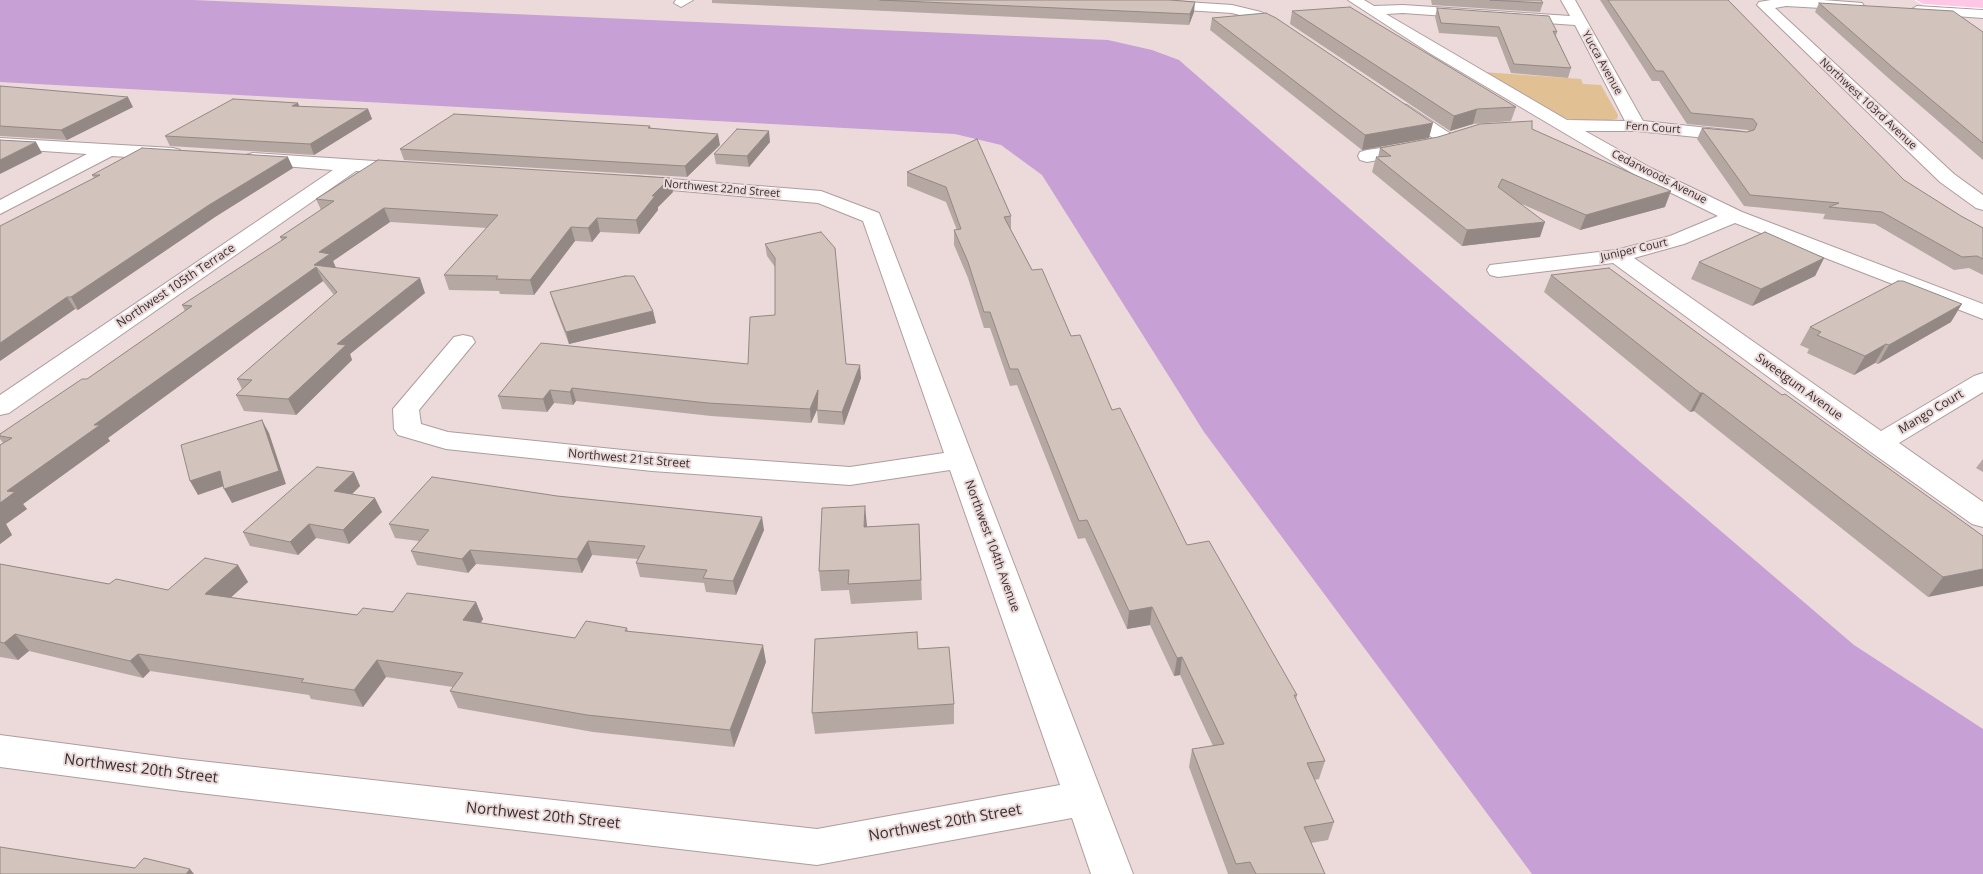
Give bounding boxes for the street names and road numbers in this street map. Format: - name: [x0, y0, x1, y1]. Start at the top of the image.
- street label: Yucca Avenue: [1579, 29, 1625, 97]
- street label: Northwest 103rd Avenue: [1817, 56, 1919, 152]
- street label: Fern Court: [1625, 120, 1681, 136]
- street label: Cedarwoods Avenue: [1609, 147, 1709, 207]
- street label: Northwest 22nd Street: [663, 177, 781, 201]
- street label: Juniper Court: [1599, 236, 1669, 264]
- street label: Northwest 105th Terrace: [114, 241, 238, 331]
- street label: Sweetgum Avenue: [1753, 351, 1845, 423]
- street label: Mango Court: [1896, 387, 1966, 437]
- street label: Northwest 21st Street: [567, 446, 691, 472]
- street label: Northwest 104th Avenue: [961, 478, 1023, 614]
- street label: Northwest 20th Street: [63, 751, 219, 787]
- street label: Northwest 20th Street: [465, 799, 621, 833]
- street label: Northwest 20th Street: [867, 801, 1023, 845]

